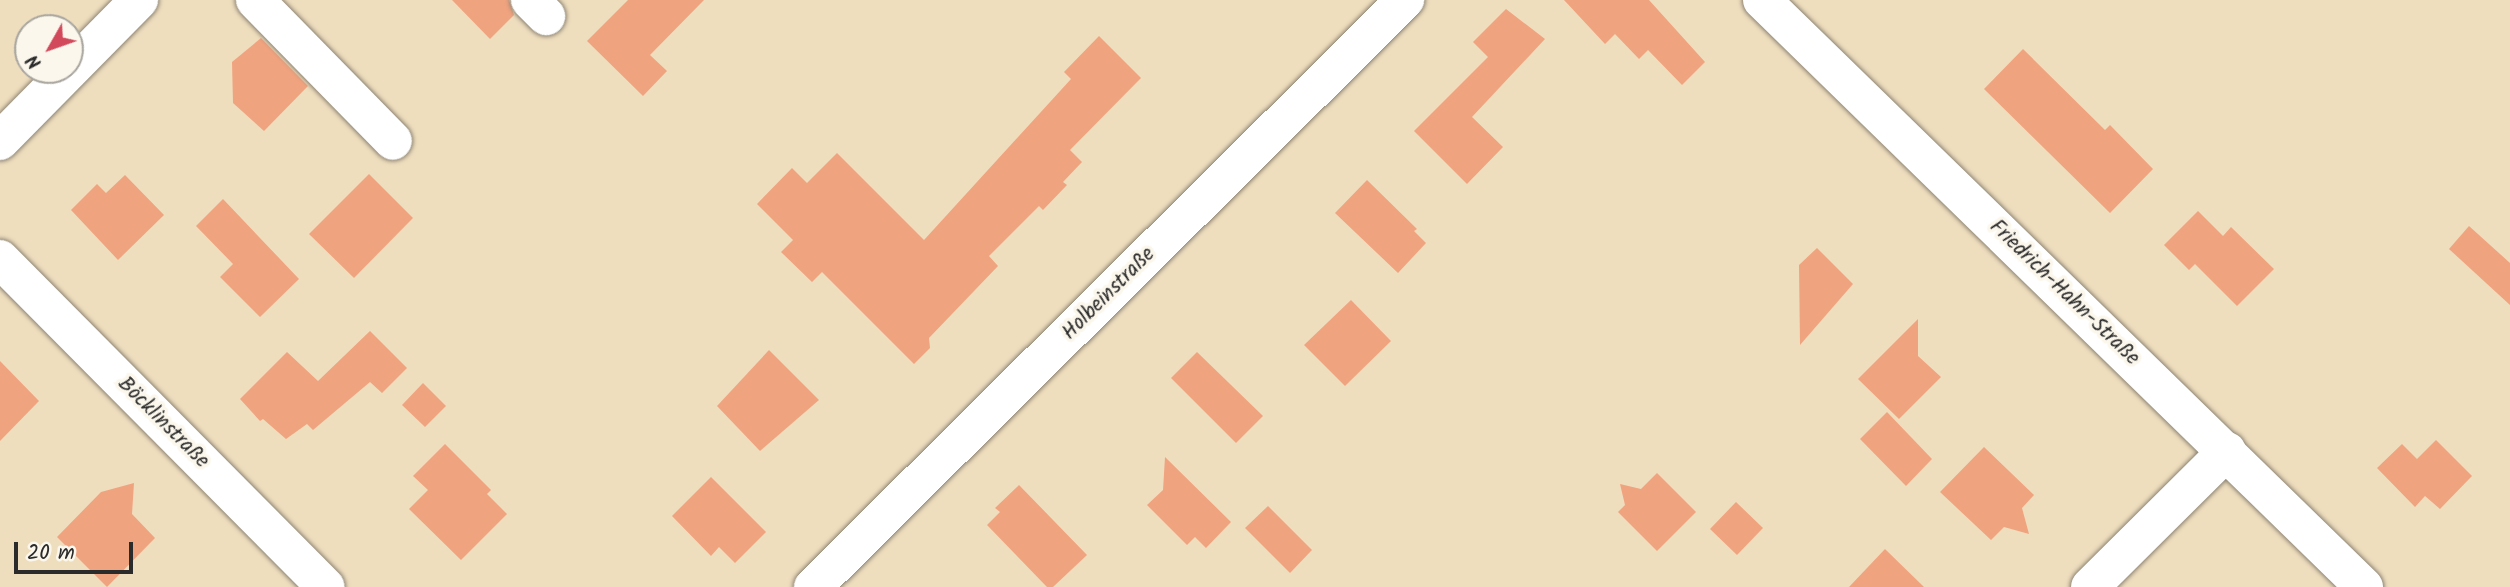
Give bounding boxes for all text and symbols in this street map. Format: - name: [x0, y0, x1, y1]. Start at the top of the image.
- north arrow: [14, 14, 84, 84]
- text: N: [19, 47, 50, 75]
- street label: Friedrich-Hahn-Straße: [1984, 215, 2144, 371]
- street label: Holbeinstraße: [1057, 242, 1161, 346]
- street label: Böcklinstraße: [112, 372, 214, 474]
- scale bar: [18, 528, 136, 572]
- text: 20 m: [27, 537, 75, 570]

